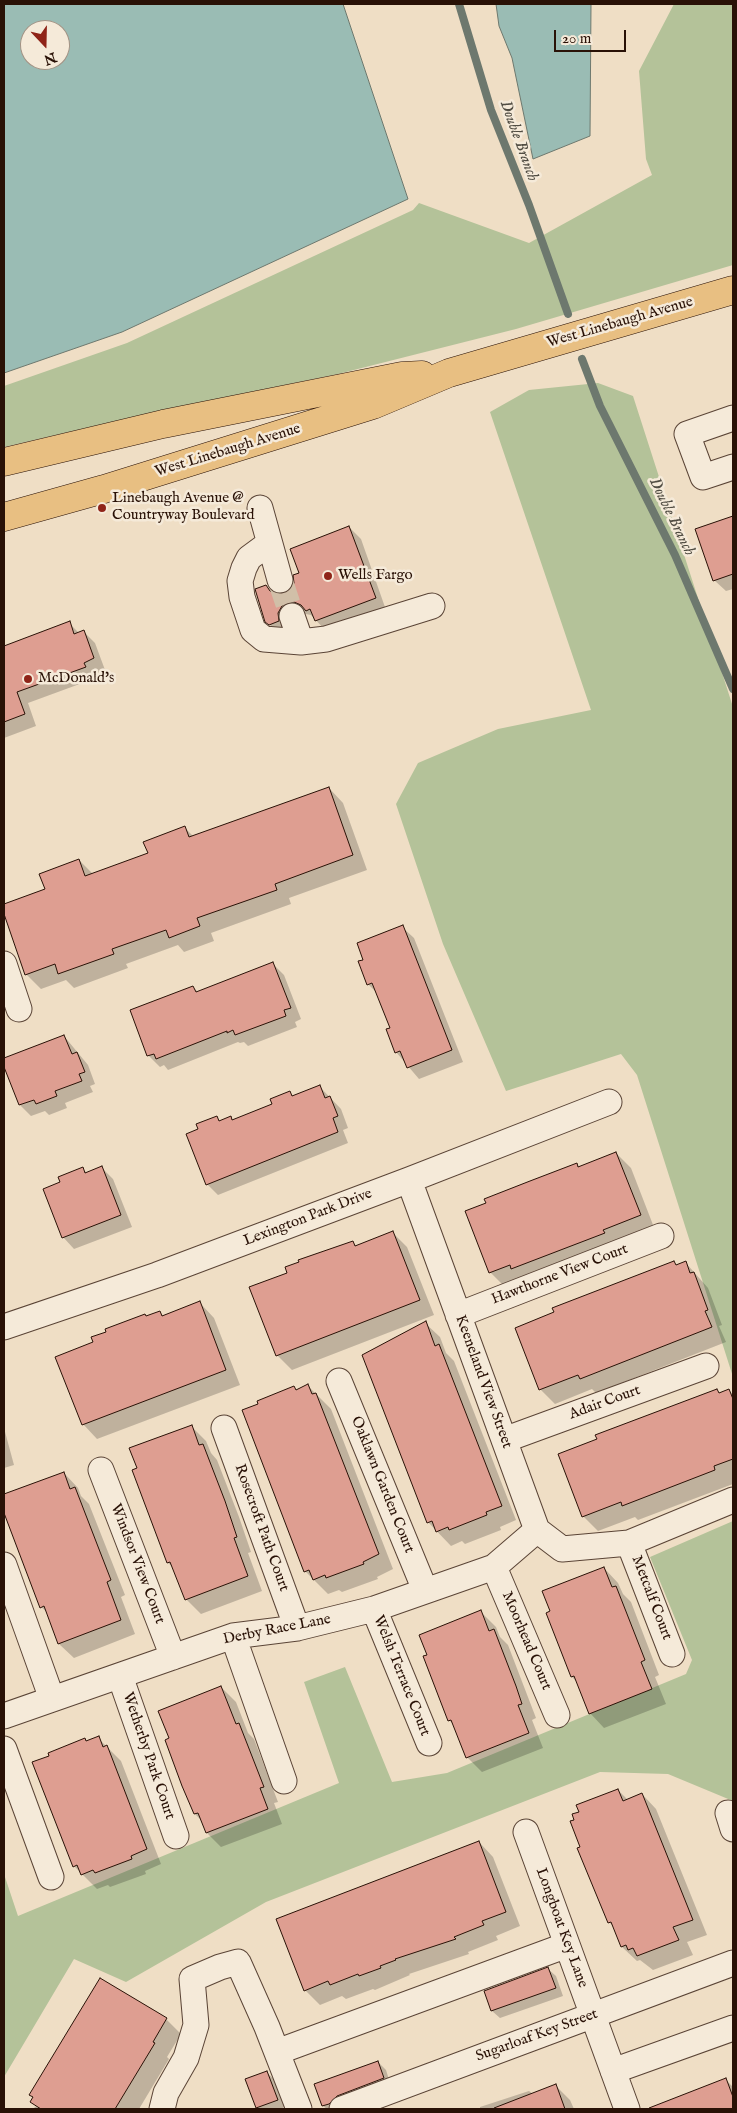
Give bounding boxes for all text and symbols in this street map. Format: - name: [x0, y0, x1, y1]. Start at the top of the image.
- north arrow: [20, 20, 70, 70]
- scale bar: [557, 20, 630, 52]
- text: 20 m: [562, 29, 591, 48]
- text: N: [41, 47, 59, 69]
- water label: Double Branch: [495, 98, 541, 184]
- street label: West Linebaugh Avenue: [545, 294, 695, 352]
- street label: West Linebaugh Avenue: [153, 420, 303, 482]
- water label: Double Branch: [644, 475, 698, 559]
- place label: Linebaugh Avenue @ Countryway Boulevard: [112, 490, 255, 525]
- marker: Linebaugh Avenue @ Countryway Boulevard: [96, 502, 108, 514]
- place label: Wells Fargo: [338, 567, 413, 585]
- marker: Wells Fargo: [322, 570, 334, 582]
- place label: McDonald's: [38, 670, 114, 688]
- marker: McDonald's: [22, 673, 34, 685]
- street label: Lexington Park Drive: [241, 1185, 375, 1251]
- street label: Hawthorne View Court: [489, 1241, 631, 1309]
- street label: Keeneland View Street: [451, 1313, 515, 1451]
- street label: Adair Court: [567, 1382, 643, 1424]
- street label: Oaklawn Garden Court: [346, 1414, 418, 1556]
- street label: Rosecroft Path Court: [230, 1462, 292, 1594]
- street label: Windsor View Court: [106, 1501, 168, 1627]
- street label: Metcalf Court: [627, 1553, 675, 1643]
- street label: Moorhead Court: [497, 1589, 555, 1693]
- street label: Derby Race Lane: [222, 1611, 332, 1649]
- street label: Welsh Terrace Court: [369, 1613, 433, 1739]
- street label: Wetherby Park Court: [118, 1690, 178, 1822]
- street label: Longboat Key Lane: [531, 1866, 591, 1990]
- street label: Sugarloaf Key Street: [474, 2006, 600, 2066]

